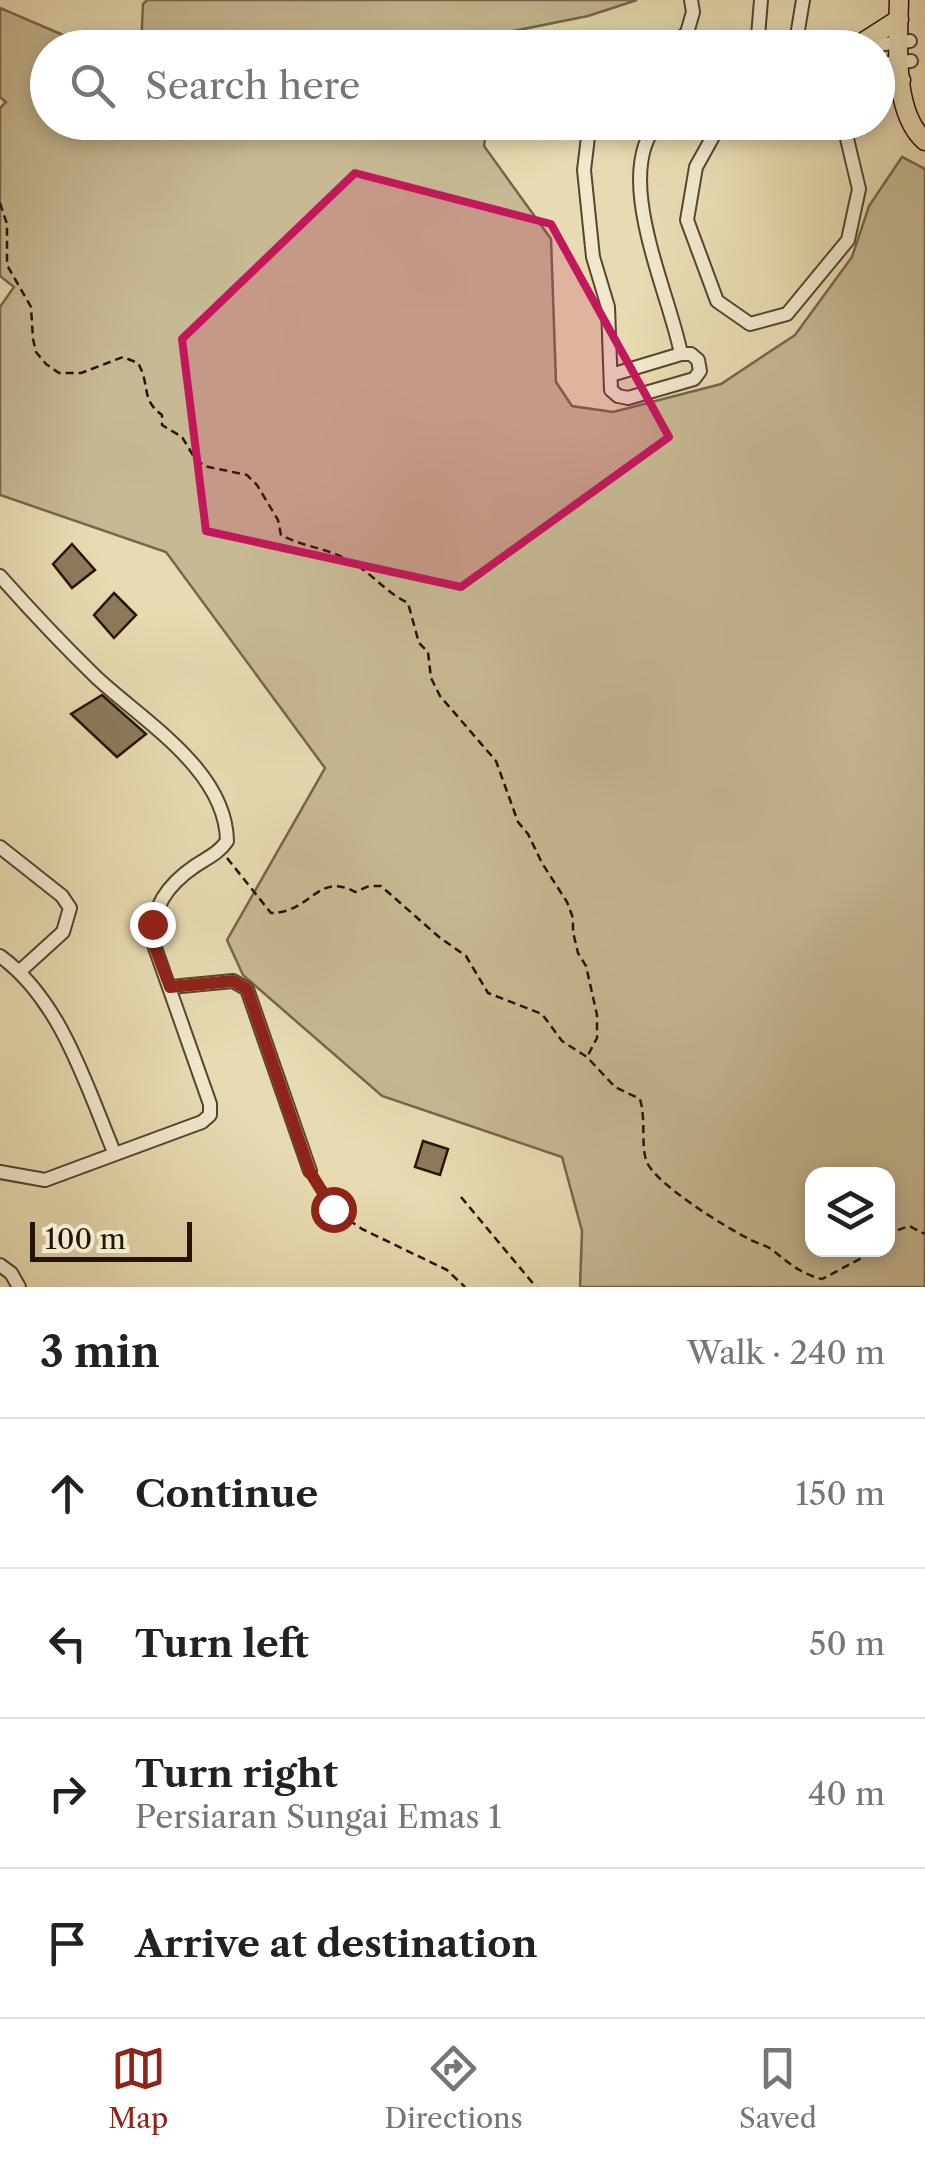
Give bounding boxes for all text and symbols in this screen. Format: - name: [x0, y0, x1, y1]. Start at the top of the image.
- search box: [30, 30, 895, 140]
- icon: search: [65, 58, 120, 113]
- text: Search here: [145, 62, 360, 109]
- route end: [130, 902, 176, 948]
- map controls: [805, 1167, 895, 1257]
- button: layers: [805, 1167, 895, 1257]
- route start: [311, 1187, 357, 1233]
- scale bar: [30, 1217, 192, 1262]
- text: 100 m: [45, 1222, 126, 1256]
- text: 3 min: [40, 1326, 160, 1378]
- text: Walk · 240 m: [687, 1333, 885, 1372]
- icon: ahead: [40, 1466, 95, 1521]
- text: Continue: [135, 1470, 318, 1517]
- text: 150 m: [796, 1474, 885, 1513]
- icon: left: [40, 1616, 95, 1671]
- text: Turn left: [135, 1620, 309, 1667]
- text: 50 m: [809, 1624, 885, 1663]
- text: Turn right: [135, 1750, 338, 1797]
- icon: right: [40, 1766, 95, 1821]
- text: 40 m: [808, 1774, 885, 1813]
- text: Persiaran Sungai Emas 1: [135, 1797, 502, 1836]
- icon: arrive: [40, 1916, 95, 1971]
- text: Arrive at destination: [135, 1920, 538, 1967]
- tab: Map: [108, 2041, 168, 2135]
- tab: Directions: [384, 2041, 523, 2135]
- tab: Saved: [739, 2041, 817, 2135]

